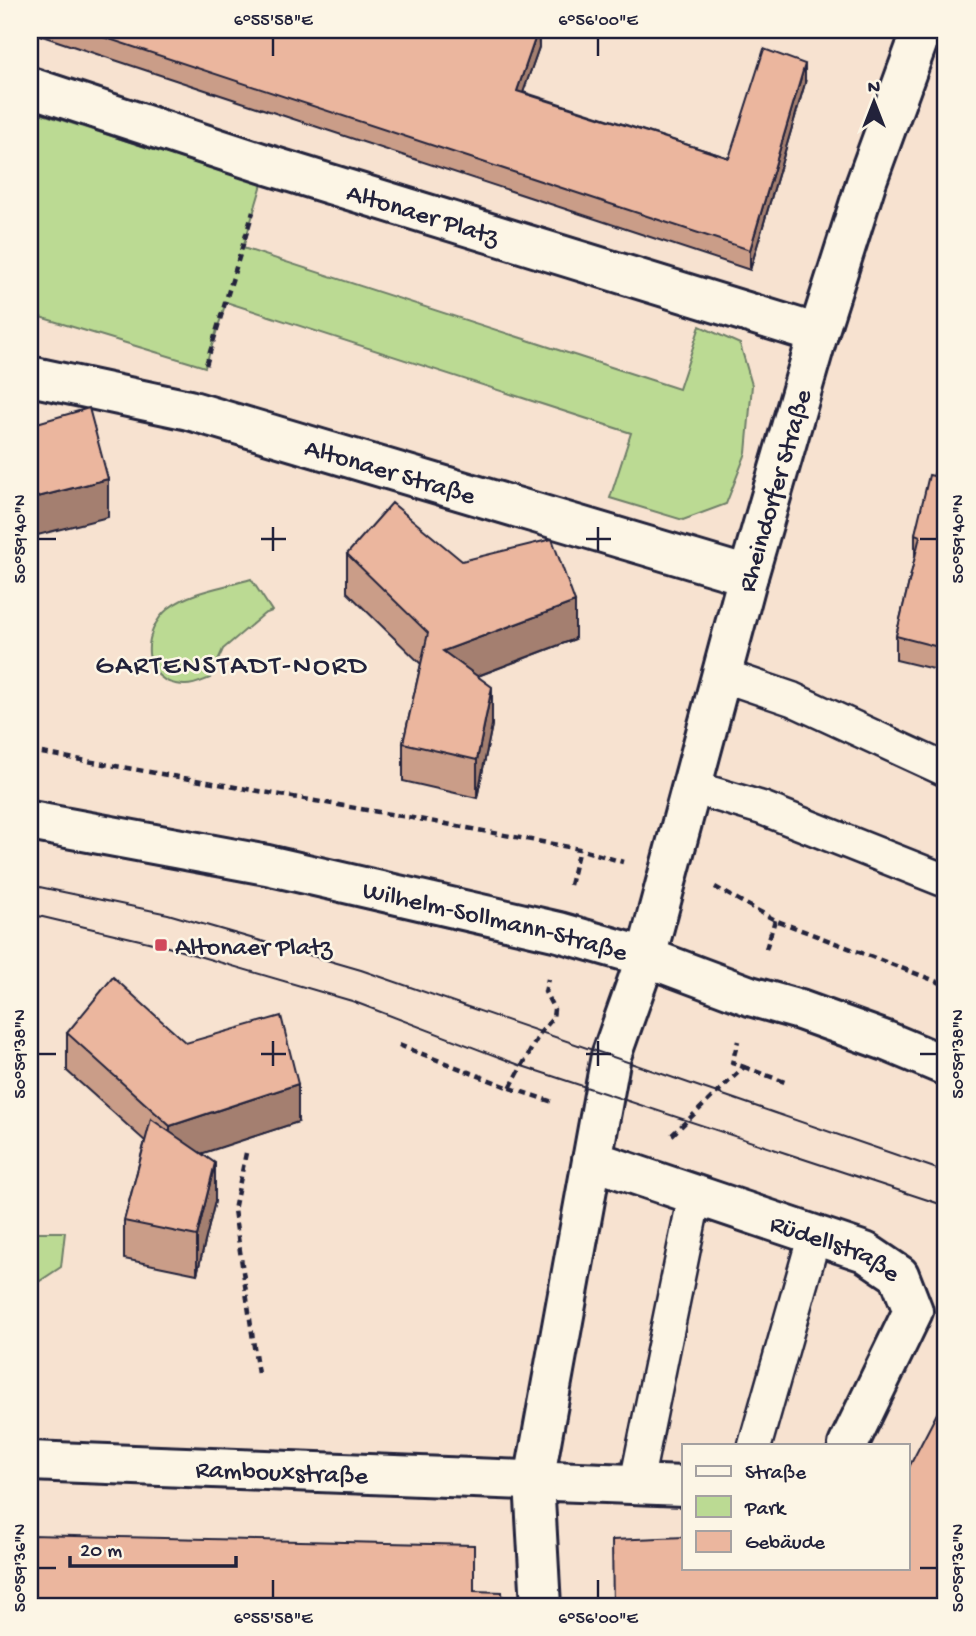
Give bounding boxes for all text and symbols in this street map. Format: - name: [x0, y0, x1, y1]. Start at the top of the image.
- text: 6°55'58"E: [234, 11, 313, 32]
- text: 6°56'00"E: [558, 11, 639, 32]
- north arrow: [839, 66, 909, 136]
- text: N: [868, 77, 880, 100]
- street label: Altonaer Platz: [342, 179, 503, 255]
- street label: Rheindorfer Straße: [733, 386, 821, 596]
- street label: Altonaer Straße: [300, 434, 479, 514]
- text: 50°59'40"N: [11, 495, 32, 583]
- text: 50°59'40"N: [949, 495, 970, 583]
- district label: GARTENSTADT-NORD: [95, 651, 369, 684]
- street label: Wilhelm-Sollmann-Straße: [359, 876, 631, 971]
- place label: Altonaer Platz: [175, 934, 334, 965]
- marker: Altonaer Platz: [153, 937, 169, 953]
- text: 50°59'38"N: [11, 1009, 32, 1099]
- text: 50°59'38"N: [949, 1009, 970, 1099]
- street label: Rüdellstraße: [765, 1210, 905, 1292]
- legend: [682, 1444, 909, 1570]
- street label: Rambouxstraße: [195, 1456, 369, 1494]
- text: Straße: [745, 1462, 807, 1487]
- text: Park: [744, 1498, 788, 1523]
- text: 50°59'36"N: [11, 1524, 32, 1612]
- scale bar: [70, 1524, 236, 1568]
- text: 50°59'36"N: [949, 1524, 970, 1612]
- text: Gebäude: [745, 1532, 826, 1557]
- text: 20 m: [80, 1540, 122, 1565]
- text: 6°55'58"E: [234, 1609, 313, 1630]
- text: 6°56'00"E: [558, 1609, 639, 1630]

